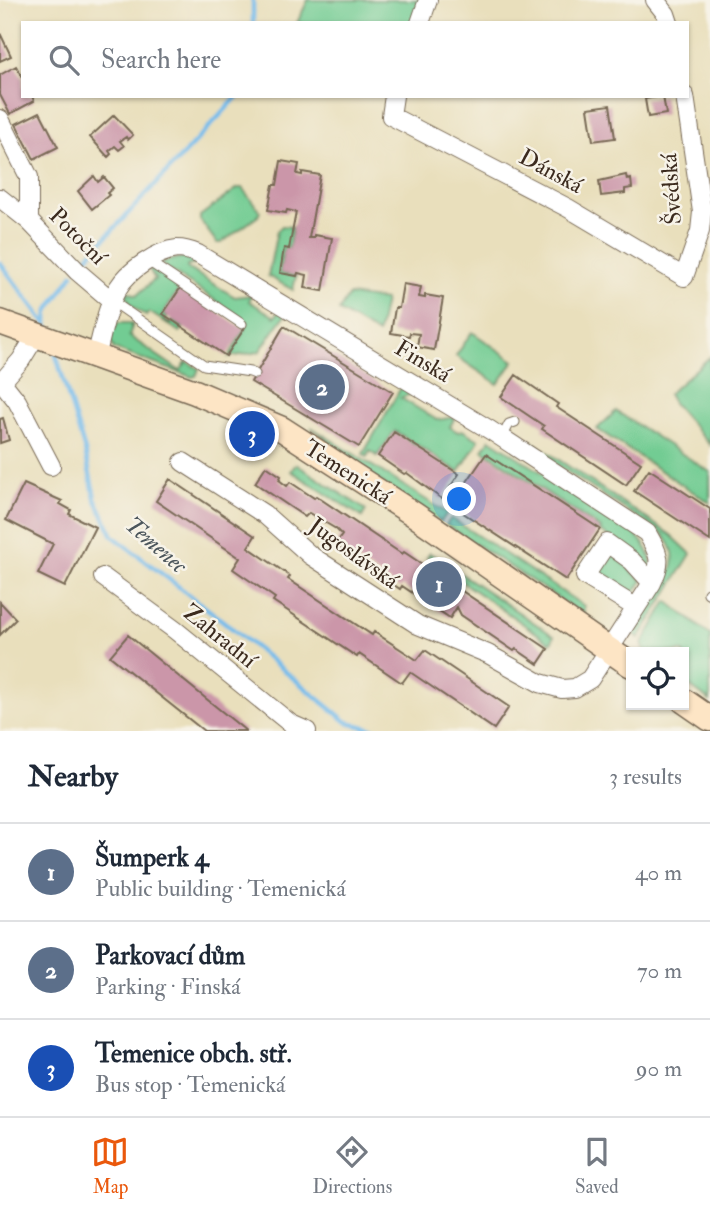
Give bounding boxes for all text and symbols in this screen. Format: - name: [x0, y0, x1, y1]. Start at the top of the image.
- search box: [21, 21, 689, 98]
- icon: search: [45, 41, 83, 79]
- text: Search here: [101, 44, 221, 76]
- street label: Dánská: [514, 142, 588, 200]
- street label: Švédská: [654, 152, 688, 226]
- street label: Potoční: [43, 201, 114, 272]
- street label: Finská: [390, 333, 457, 389]
- pin: 2: [299, 361, 345, 413]
- pin: 3: [229, 408, 275, 460]
- street label: Temenická: [299, 433, 398, 511]
- your location: [442, 482, 476, 516]
- water label: Temenec: [118, 509, 194, 581]
- street label: Jugoslávská: [303, 510, 405, 596]
- pin: 1: [416, 558, 462, 610]
- street label: Zahradní: [177, 598, 264, 676]
- map controls: [626, 647, 689, 710]
- button: locate: [626, 647, 689, 710]
- text: Nearby: [28, 758, 118, 795]
- text: 3 results: [609, 762, 682, 791]
- text: Šumperk 4: [95, 842, 208, 874]
- text: 1: [47, 858, 55, 887]
- text: 40 m: [635, 858, 682, 887]
- text: Public building · Temenická: [95, 874, 346, 903]
- text: Parkovací dům: [95, 940, 245, 972]
- text: 2: [45, 956, 57, 985]
- text: 70 m: [637, 956, 682, 985]
- text: Parking · Finská: [95, 972, 241, 1001]
- text: Temenice obch. stř.: [95, 1038, 292, 1070]
- text: 3: [47, 1054, 55, 1083]
- text: 90 m: [636, 1054, 682, 1083]
- text: Bus stop · Temenická: [95, 1070, 285, 1099]
- tab: Map: [91, 1133, 129, 1199]
- tab: Directions: [312, 1133, 392, 1199]
- tab: Saved: [575, 1133, 619, 1199]

